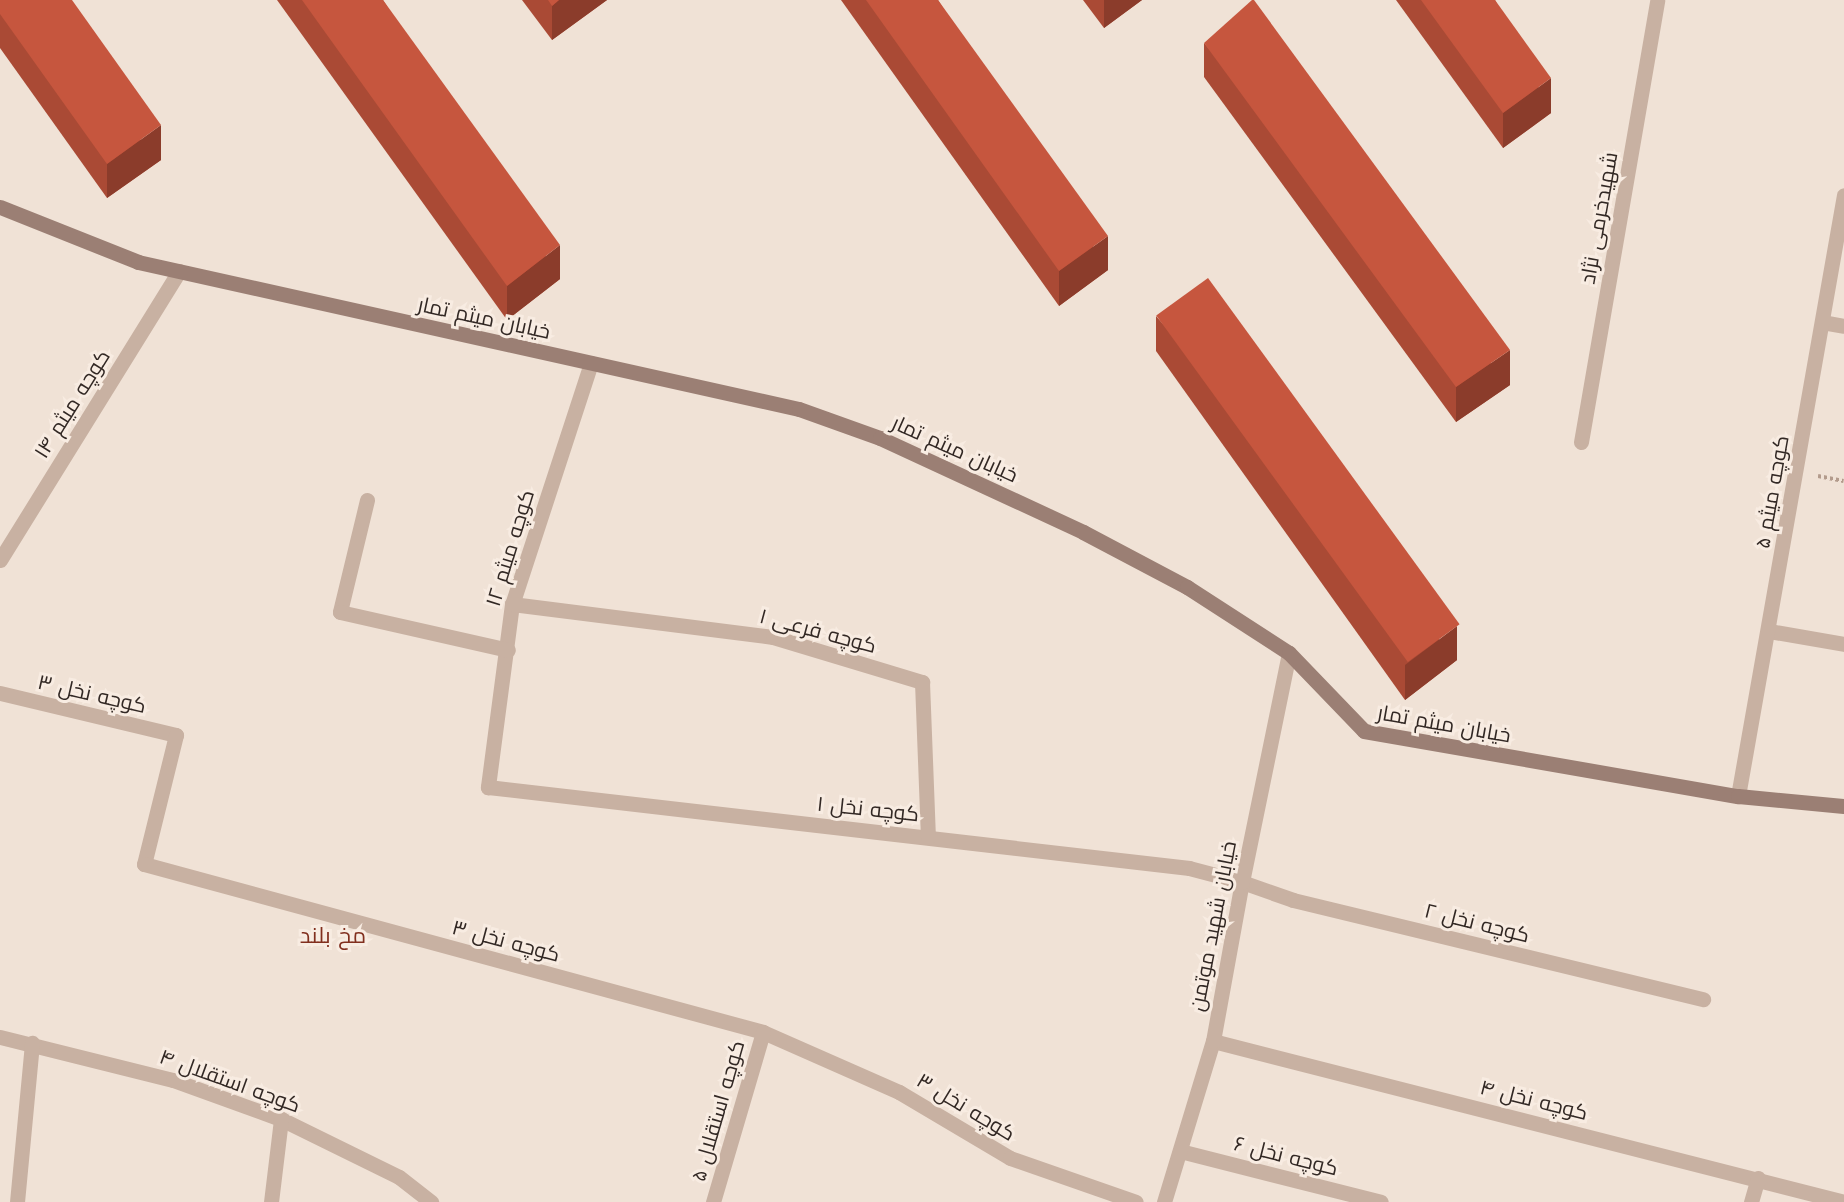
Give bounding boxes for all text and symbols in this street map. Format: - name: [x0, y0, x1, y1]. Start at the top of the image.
- street label: شهیدخرمی نژاد: [1575, 150, 1623, 286]
- street label: خیابان میثم تمار: [415, 292, 553, 344]
- street label: کوچه میثم ۱۴: [29, 345, 115, 463]
- street label: خیابان میثم تمار: [888, 410, 1022, 488]
- street label: کوچه میثم ۵: [1750, 433, 1794, 551]
- street label: کوچه میثم ۱۲: [480, 487, 540, 609]
- street label: کوچه فرعی ۱: [757, 603, 879, 659]
- street label: کوچه نخل ۳: [35, 669, 149, 719]
- street label: خیابان میثم تمار: [1375, 700, 1513, 748]
- street label: کوچه نخل ۱: [816, 791, 920, 827]
- street label: خیابان شهید موتمن: [1184, 839, 1242, 1013]
- street label: کوچه نخل ۲: [1422, 898, 1532, 948]
- street label: کوچه نخل ۳: [449, 915, 563, 967]
- district label: مخ بلند: [300, 923, 366, 949]
- street label: کوچه استقلال ۵: [686, 1038, 750, 1184]
- street label: کوچه استقلال ۴: [156, 1044, 304, 1118]
- street label: کوچه نخل ۳: [912, 1068, 1020, 1146]
- street label: کوچه نخل ۴: [1477, 1074, 1591, 1126]
- street label: کوچه نخل ۶: [1231, 1131, 1341, 1181]

